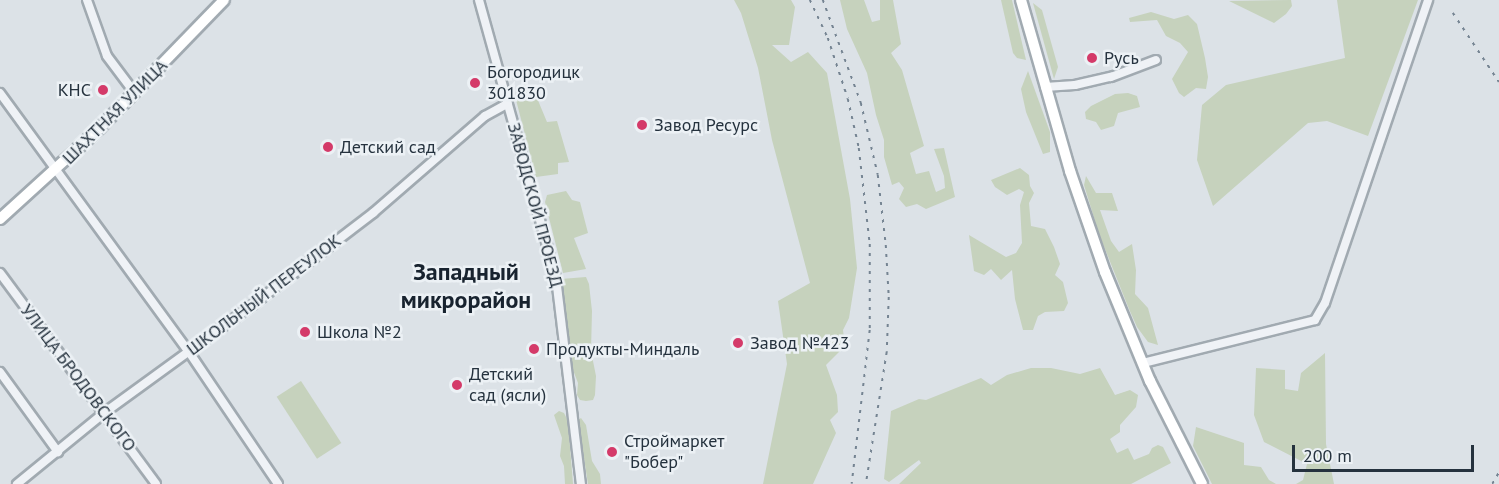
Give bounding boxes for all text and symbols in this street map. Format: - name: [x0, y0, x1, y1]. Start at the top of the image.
- place label: Русь: [1104, 47, 1139, 69]
- marker: Русь: [1085, 51, 1099, 65]
- street label: ШАХТНАЯ УЛИЦА: [58, 55, 172, 169]
- place label: Богородицк 301830: [487, 62, 580, 104]
- marker: Богородицк 301830: [468, 76, 482, 90]
- place label: КНС: [58, 79, 91, 101]
- marker: КНС: [96, 83, 110, 97]
- place label: Завод Ресурс: [654, 114, 758, 136]
- marker: Завод Ресурс: [635, 118, 649, 132]
- street label: ЗАВОДСКОЙ ПРОЕЗД: [503, 120, 567, 290]
- place label: Детский сад: [340, 136, 436, 158]
- marker: Детский сад: [321, 140, 335, 154]
- street label: ШКОЛЬНЫЙ ПЕРЕУЛОК: [182, 230, 346, 360]
- district label: Западный микрорайон: [401, 258, 531, 314]
- street label: УЛИЦА БРОДОВСКОГО: [15, 300, 141, 456]
- place label: Школа №2: [317, 321, 402, 343]
- marker: Школа №2: [298, 325, 312, 339]
- place label: Завод №423: [750, 332, 850, 354]
- marker: Завод №423: [731, 336, 745, 350]
- place label: Продукты-Миндаль: [546, 338, 699, 360]
- marker: Продукты-Миндаль: [527, 342, 541, 356]
- place label: Детский сад (ясли): [469, 364, 546, 406]
- marker: Детский сад (ясли): [450, 378, 464, 392]
- place label: Строймаркет "Бобер": [624, 431, 725, 474]
- scale bar: [1295, 433, 1476, 471]
- text: 200 m: [1303, 444, 1352, 467]
- marker: Строймаркет "Бобер": [605, 445, 619, 459]

